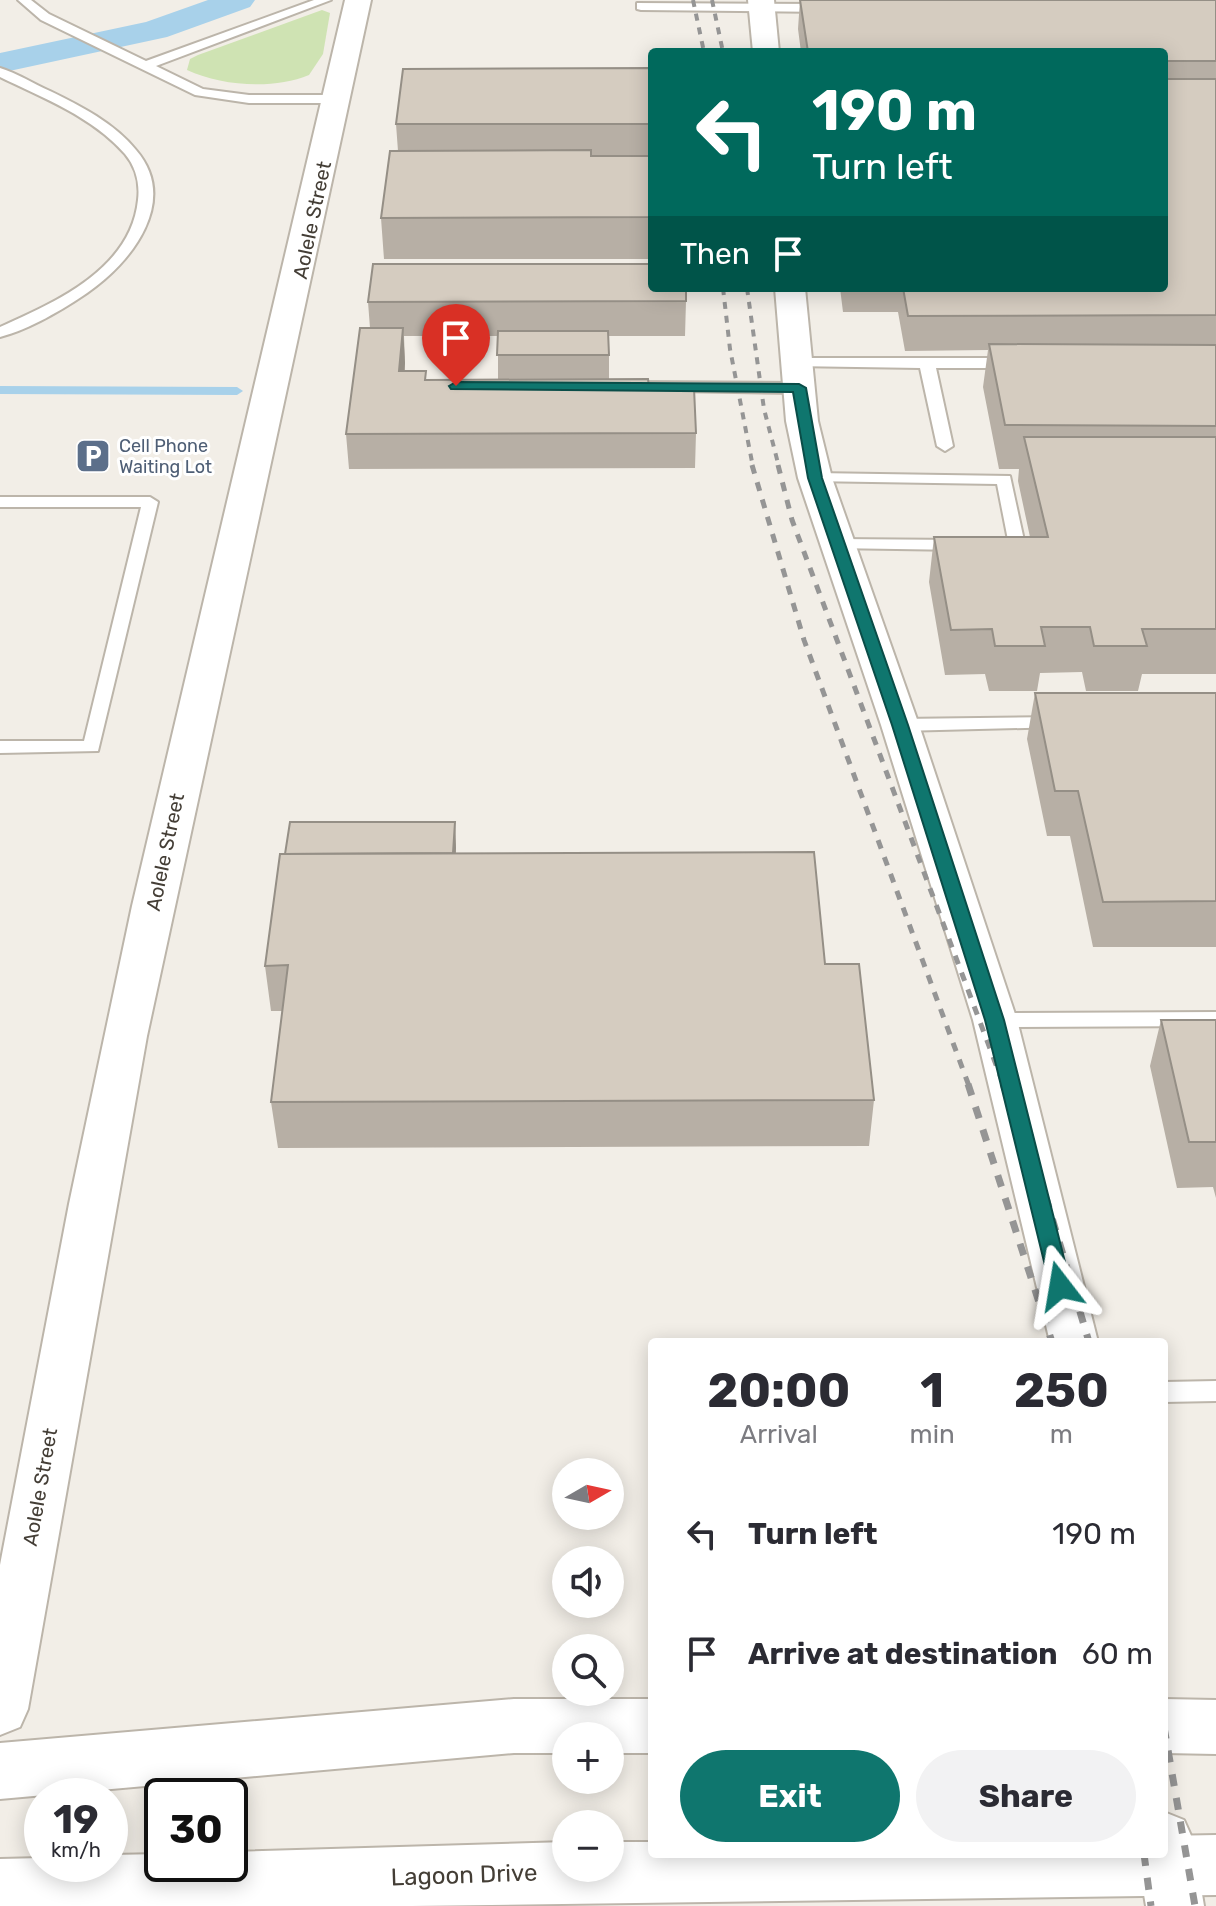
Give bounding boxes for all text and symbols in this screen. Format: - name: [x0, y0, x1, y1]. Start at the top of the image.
- text: 190 m: [812, 78, 977, 144]
- icon: left: [680, 80, 784, 184]
- text: Turn left: [812, 145, 953, 188]
- street label: Aolele Street: [288, 159, 336, 281]
- icon: arrive: [766, 232, 810, 276]
- text: Then: [680, 236, 750, 272]
- pin: [422, 304, 490, 386]
- icon: arrive: [434, 316, 478, 360]
- place label: Cell Phone Waiting Lot: [119, 435, 212, 478]
- parking icon: Cell Phone Waiting Lot: [74, 437, 112, 475]
- street label: Aolele Street: [141, 791, 189, 913]
- position arrow: [1018, 1244, 1102, 1328]
- text: 20:00: [707, 1362, 850, 1419]
- text: 1: [920, 1362, 944, 1419]
- text: 250: [1014, 1362, 1109, 1419]
- text: Arrival: [740, 1419, 818, 1450]
- text: min: [910, 1419, 955, 1450]
- text: m: [1050, 1419, 1073, 1450]
- street label: Aolele Street: [18, 1426, 62, 1548]
- north arrow: [552, 1458, 624, 1530]
- map controls: [552, 1458, 624, 1882]
- icon: left: [680, 1512, 724, 1556]
- text: Turn left: [748, 1516, 878, 1552]
- text: 190 m: [1052, 1516, 1136, 1552]
- button: sound: [552, 1546, 624, 1618]
- icon: arrive: [680, 1632, 724, 1676]
- button: search: [552, 1634, 624, 1706]
- text: Arrive at destination: [748, 1636, 1058, 1672]
- text: 60 m: [1082, 1636, 1153, 1672]
- button: +: [552, 1722, 624, 1794]
- button: Exit: [680, 1750, 900, 1842]
- button: Share: [916, 1750, 1136, 1842]
- speed limit sign: 30: [144, 1778, 248, 1882]
- text: 19: [53, 1796, 99, 1843]
- button: −: [552, 1810, 624, 1882]
- text: km/h: [51, 1838, 101, 1862]
- street label: Lagoon Drive: [390, 1858, 538, 1892]

